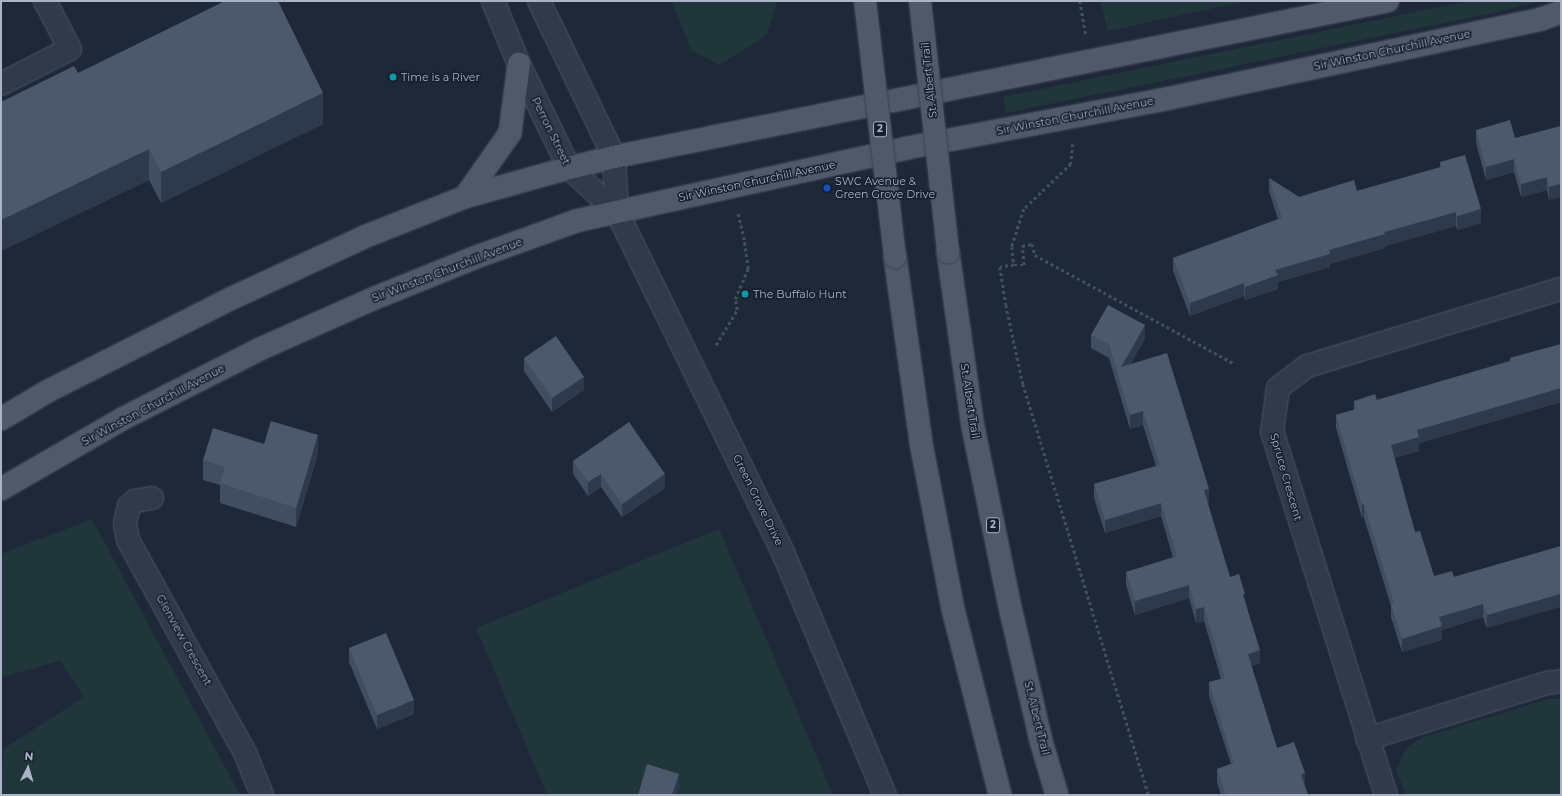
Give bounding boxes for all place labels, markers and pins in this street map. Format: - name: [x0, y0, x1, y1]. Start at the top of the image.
- place label: Time is a River: [401, 70, 480, 84]
- marker: Time is a River: [388, 72, 398, 82]
- place label: SWC Avenue & Green Grove Drive: [835, 175, 935, 201]
- marker: SWC Avenue & Green Grove Drive: [822, 183, 832, 193]
- place label: The Buffalo Hunt: [753, 287, 847, 301]
- marker: The Buffalo Hunt: [740, 289, 750, 299]

